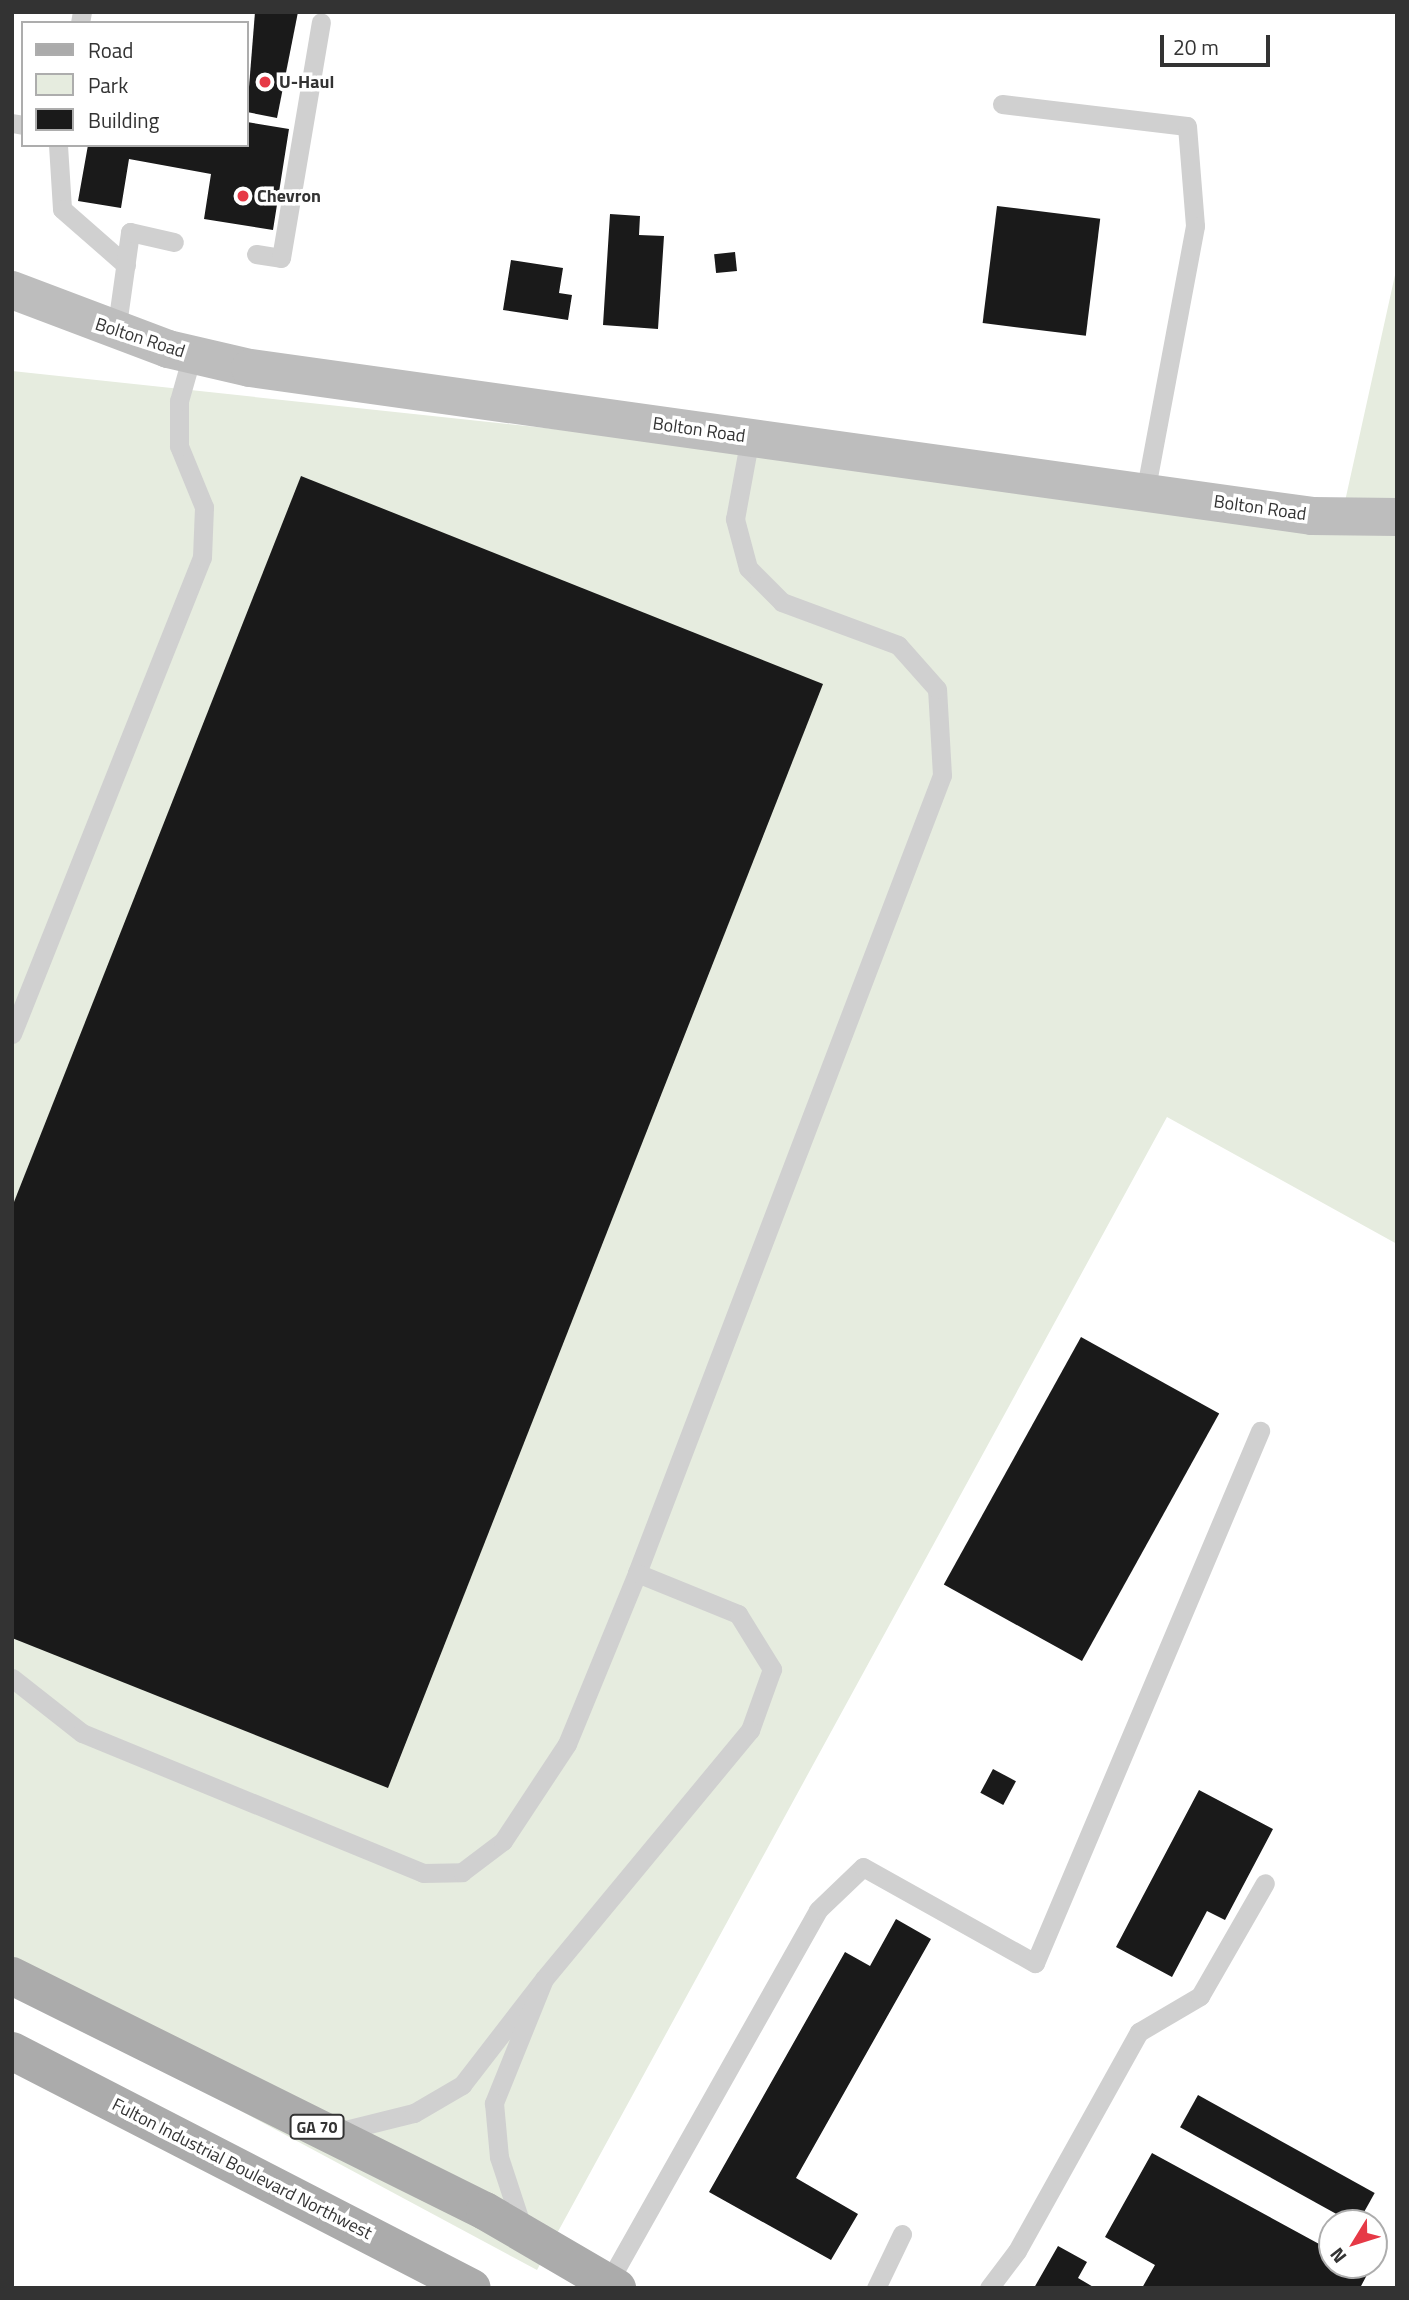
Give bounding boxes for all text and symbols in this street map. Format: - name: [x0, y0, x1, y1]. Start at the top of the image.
- legend: [21, 21, 248, 147]
- scale bar: [1164, 21, 1274, 65]
- text: 20 m: [1173, 31, 1219, 63]
- text: Road: [88, 34, 133, 66]
- text: Park: [88, 69, 128, 101]
- place label: U-Haul: [279, 71, 334, 93]
- marker: U-Haul: [257, 74, 273, 90]
- text: Building: [88, 104, 159, 136]
- place label: Chevron: [257, 185, 321, 207]
- marker: Chevron: [235, 188, 251, 204]
- street label: Bolton Road: [92, 313, 188, 363]
- street label: Bolton Road: [651, 413, 747, 447]
- street label: Bolton Road: [1212, 491, 1308, 525]
- street label: Fulton Industrial Boulevard Northwest: [108, 2094, 376, 2244]
- road number: GA 70: [289, 2114, 345, 2140]
- north arrow: [1318, 2209, 1388, 2279]
- text: N: [1322, 2242, 1353, 2270]

